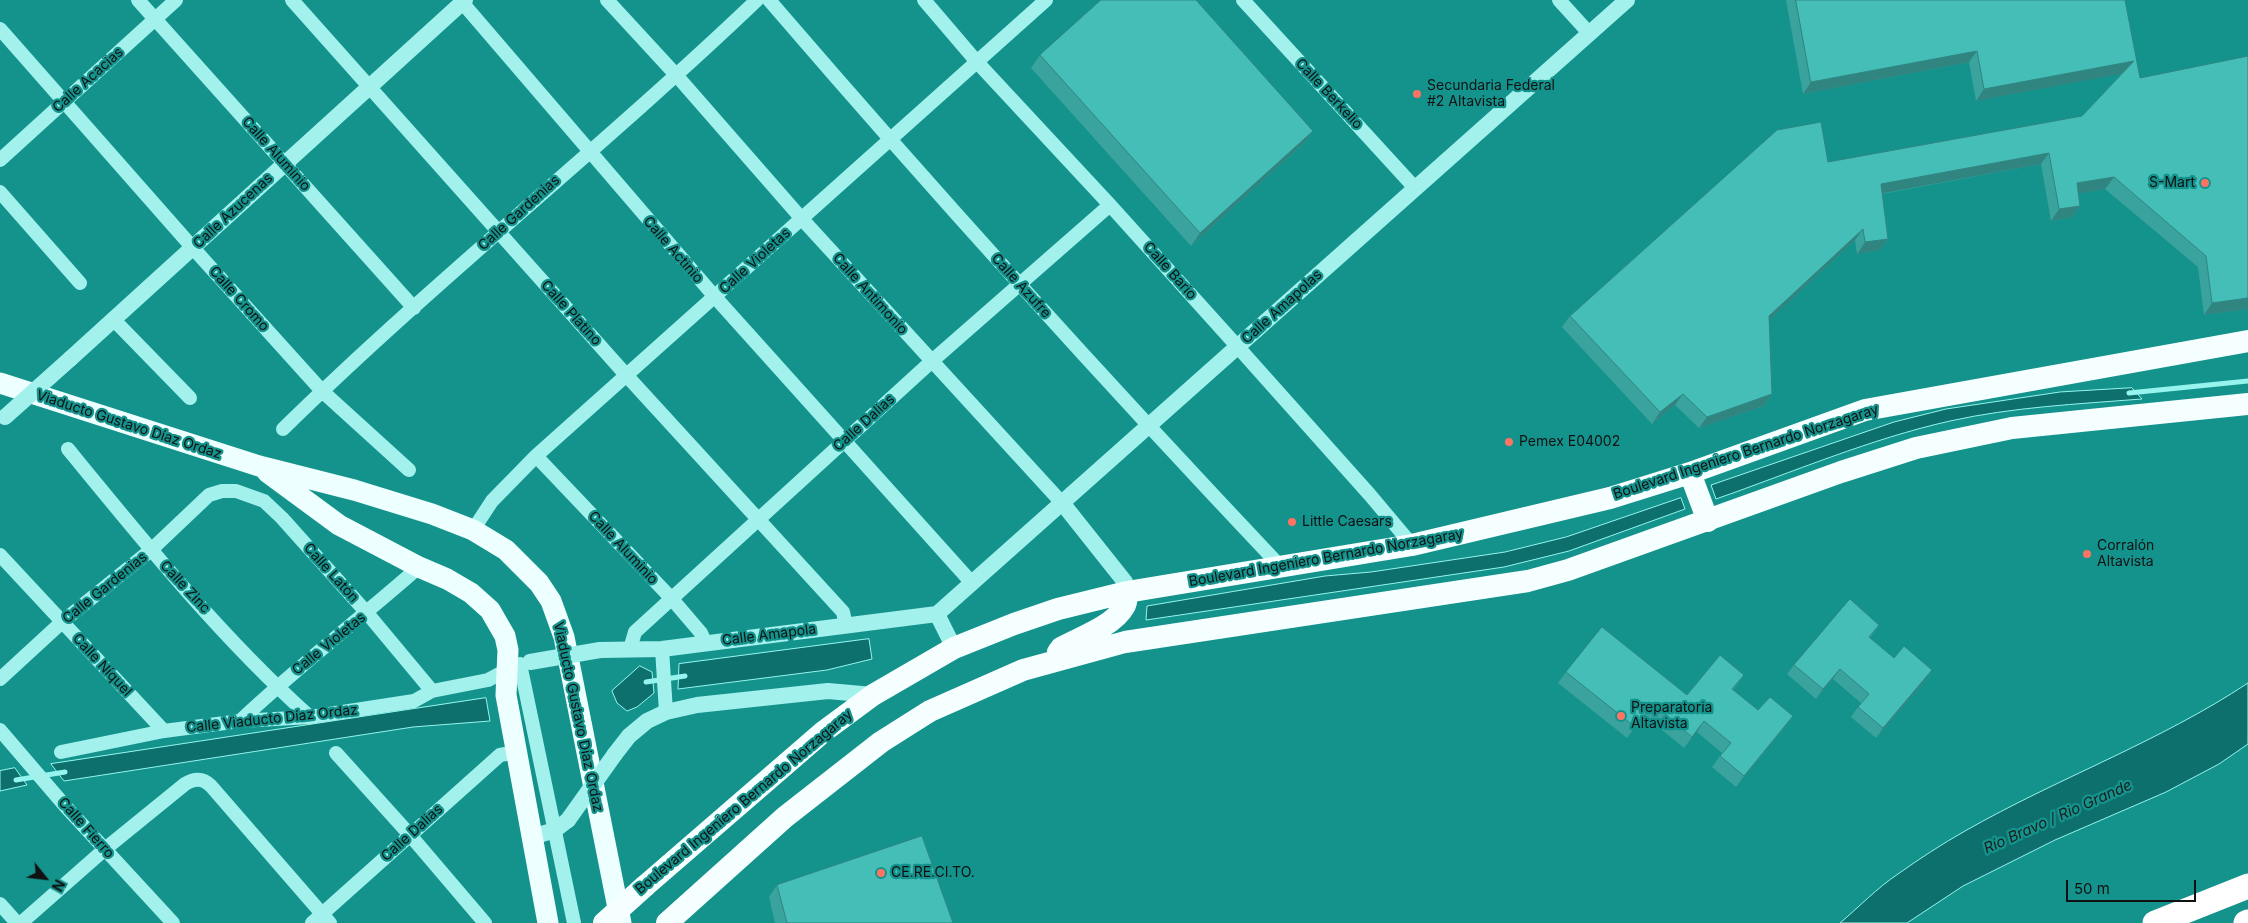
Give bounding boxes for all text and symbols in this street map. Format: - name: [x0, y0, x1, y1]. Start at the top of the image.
- street label: Calle Acacias: [49, 44, 127, 116]
- street label: Calle Berkelio: [1292, 55, 1366, 133]
- place label: Secundaria Federal #2 Altavista: [1427, 78, 1555, 110]
- marker: Secundaria Federal #2 Altavista: [1411, 88, 1423, 100]
- street label: Calle Aluminio: [238, 113, 314, 195]
- street label: Calle Azucenas: [190, 170, 276, 252]
- street label: Calle Gardenias: [475, 172, 563, 254]
- place label: S-Mart: [2149, 175, 2195, 191]
- marker: S-Mart: [2199, 177, 2211, 189]
- street label: Calle Actinio: [640, 213, 706, 287]
- street label: Calle Violetas: [716, 225, 794, 297]
- street label: Calle Bario: [1140, 239, 1200, 303]
- street label: Calle Antimonio: [829, 250, 911, 338]
- street label: Calle Azufre: [988, 250, 1054, 322]
- street label: Calle Cromo: [206, 263, 272, 335]
- street label: Calle Amapolas: [1238, 267, 1326, 347]
- street label: Calle Platino: [537, 277, 605, 349]
- street label: Viaducto Gustavo Díaz Ordaz: [34, 387, 224, 463]
- street label: Calle Dalias: [830, 391, 898, 455]
- street label: Boulevard Ingeniero Bernardo Norzagaray: [1611, 401, 1881, 503]
- place label: Pemex E04002: [1519, 434, 1620, 450]
- marker: Pemex E04002: [1503, 436, 1515, 448]
- street label: Calle Aluminio: [585, 508, 661, 588]
- place label: Little Caesars: [1302, 514, 1392, 530]
- marker: Little Caesars: [1286, 516, 1298, 528]
- street label: Boulevard Ingeniero Bernardo Norzagaray: [1188, 526, 1464, 590]
- place label: Corralón Altavista: [2097, 538, 2154, 570]
- street label: Calle Latón: [300, 540, 362, 606]
- marker: Corralón Altavista: [2081, 548, 2093, 560]
- street label: Calle Gardenias: [59, 549, 151, 627]
- street label: Calle Zinc: [157, 557, 213, 617]
- street label: Calle Violetas: [289, 609, 369, 679]
- street label: Viaducto Gustavo Díaz Ordaz: [550, 620, 606, 814]
- street label: Calle Amapola: [721, 621, 817, 649]
- street label: Calle Níquel: [69, 630, 135, 700]
- place label: Preparatoria Altavista: [1631, 700, 1712, 732]
- street label: Calle Viaducto Díaz Ordaz: [185, 702, 359, 736]
- street label: Boulevard Ingeniero Bernardo Norzagaray: [632, 706, 856, 898]
- marker: Preparatoria Altavista: [1615, 710, 1627, 722]
- water label: Río Bravo / Rio Grande: [1981, 776, 2135, 858]
- street label: Calle Fierro: [54, 794, 118, 862]
- street label: Calle Dalias: [378, 801, 446, 865]
- north arrow: [20, 853, 70, 903]
- place label: CE.RE.CI.TO.: [891, 865, 975, 881]
- marker: CE.RE.CI.TO.: [875, 867, 887, 879]
- scale bar: [2068, 870, 2198, 902]
- text: N: [49, 877, 69, 894]
- text: 50 m: [2074, 879, 2110, 898]

